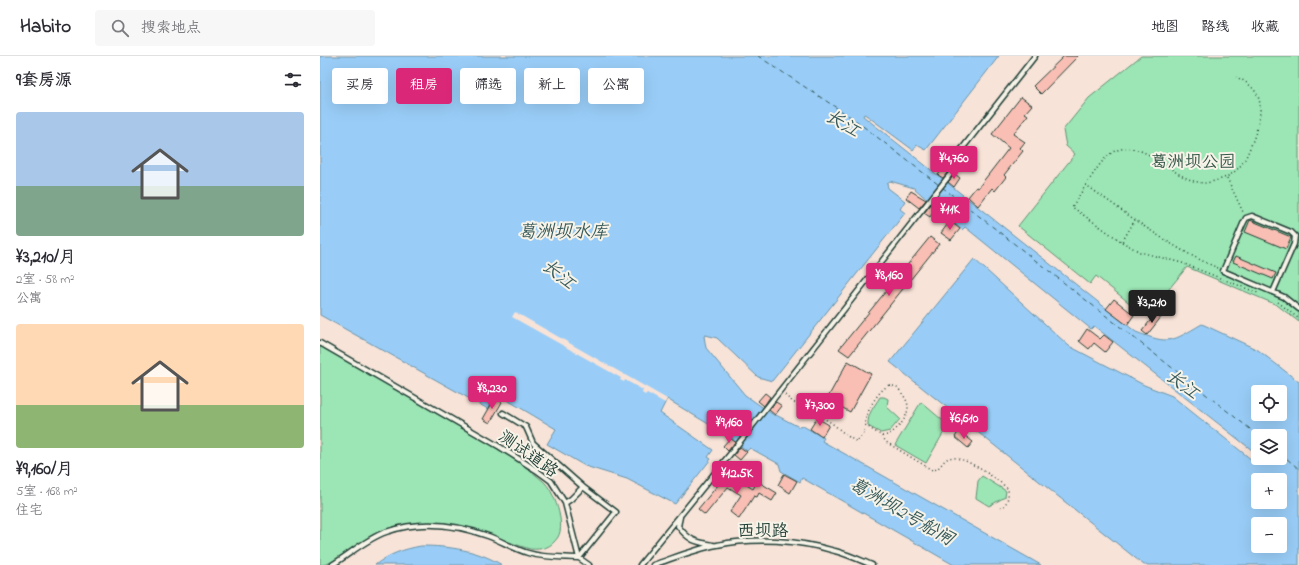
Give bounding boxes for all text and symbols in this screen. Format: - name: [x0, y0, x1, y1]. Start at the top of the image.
- search box: [95, 10, 375, 46]
- text: Habito: [20, 14, 71, 41]
- icon: search: [109, 17, 131, 39]
- text: 搜索地点: [141, 17, 201, 39]
- text: 地图: [1151, 17, 1179, 38]
- text: 路线: [1201, 17, 1229, 38]
- text: 收藏: [1251, 17, 1279, 38]
- text: 9套房源: [16, 68, 72, 93]
- chip: 买房: [332, 68, 388, 104]
- chip: 租房: [396, 68, 452, 104]
- chip: 筛选: [460, 68, 516, 104]
- chip: 新上: [524, 68, 580, 104]
- chip: 公寓: [588, 68, 644, 104]
- icon: filters: [282, 69, 304, 91]
- water label: 长江: [820, 104, 865, 146]
- icon: home: [124, 138, 196, 210]
- pin: ¥4,760: [921, 146, 987, 180]
- text: ¥4,760: [939, 149, 969, 168]
- park label: 葛洲坝公园: [1151, 150, 1236, 175]
- pin: ¥11K: [926, 197, 974, 231]
- text: ¥11K: [940, 200, 960, 219]
- water label: 葛洲坝水库: [518, 220, 610, 246]
- text: ¥3,210/月: [16, 245, 76, 270]
- water label: 长江: [536, 254, 581, 298]
- pin: ¥8,160: [856, 263, 922, 297]
- text: ¥8,160: [875, 266, 903, 285]
- text: 2室 · 58 m²: [16, 270, 74, 289]
- text: 公寓: [16, 289, 42, 308]
- pin: ¥3,210: [1119, 290, 1185, 324]
- text: ¥3,210: [1138, 293, 1166, 312]
- icon: home: [124, 350, 196, 422]
- water label: 长江: [1160, 364, 1205, 408]
- pin: ¥8,230: [459, 376, 525, 410]
- text: ¥8,230: [477, 379, 507, 398]
- map controls: [1251, 385, 1287, 553]
- button: locate: [1251, 385, 1287, 421]
- pin: ¥7,300: [787, 393, 853, 427]
- text: ¥7,300: [805, 396, 835, 415]
- pin: ¥6,610: [931, 406, 997, 440]
- text: ¥6,610: [950, 409, 978, 428]
- pin: ¥9,160: [696, 410, 762, 444]
- text: ¥9,160: [716, 413, 742, 432]
- street label: 测试道路: [493, 424, 563, 484]
- button: layers: [1251, 429, 1287, 465]
- text: ¥9,160/月: [16, 457, 73, 482]
- pin: ¥12.5K: [704, 461, 770, 495]
- text: ¥12.5K: [721, 464, 753, 483]
- water label: 葛洲坝2号船闸: [844, 472, 960, 554]
- button: +: [1251, 473, 1287, 509]
- text: 5室 · 168 m²: [16, 482, 78, 501]
- text: 住宅: [16, 501, 42, 520]
- button: −: [1251, 517, 1287, 553]
- street label: 西坝路: [738, 519, 789, 544]

